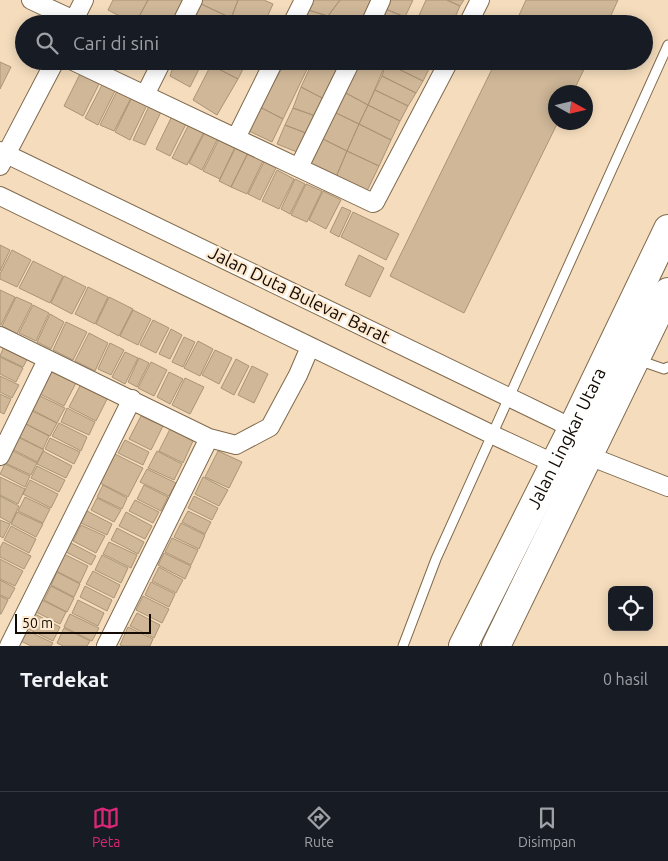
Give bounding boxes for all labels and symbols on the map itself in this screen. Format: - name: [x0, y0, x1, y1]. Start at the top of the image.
- north arrow: [548, 85, 593, 130]
- street label: Jalan Duta Bulevar Barat: [206, 241, 393, 347]
- street label: Jalan Lingkar Utara: [523, 364, 609, 512]
- scale bar: [15, 611, 151, 634]

